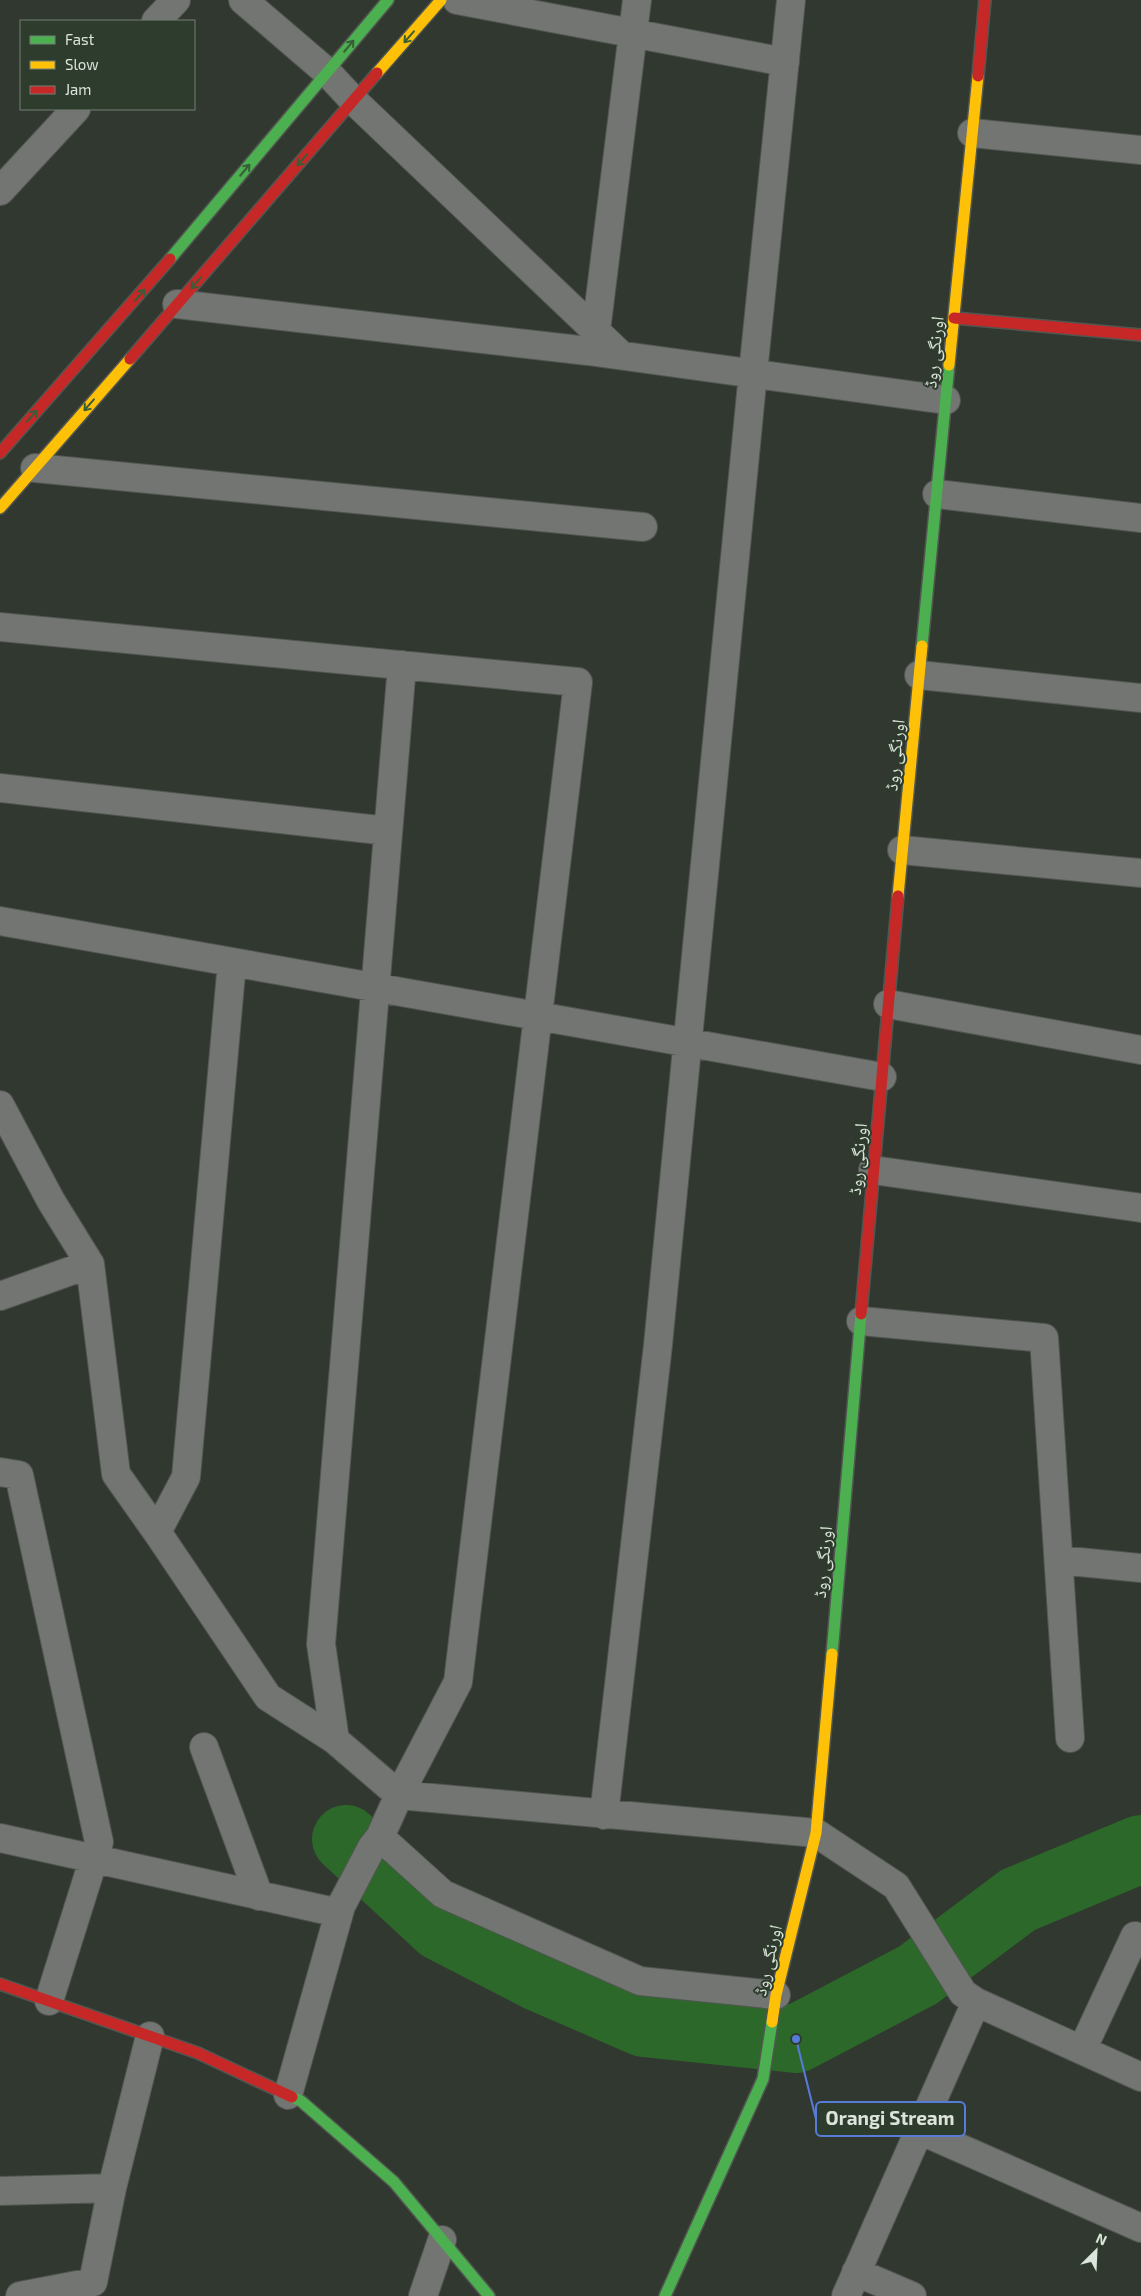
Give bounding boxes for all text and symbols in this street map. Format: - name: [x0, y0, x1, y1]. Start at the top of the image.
- legend: [20, 20, 195, 110]
- text: Fast: [65, 30, 95, 48]
- one-way arrow: [404, 30, 415, 43]
- one-way arrow: [344, 39, 355, 52]
- text: Slow: [65, 55, 99, 73]
- text: Jam: [65, 80, 91, 98]
- one-way arrow: [297, 153, 308, 166]
- one-way arrow: [239, 164, 250, 177]
- one-way arrow: [190, 276, 202, 289]
- one-way arrow: [135, 288, 146, 301]
- street label: اورنگی روڈ: [918, 315, 949, 389]
- one-way arrow: [84, 399, 95, 412]
- one-way arrow: [27, 410, 38, 423]
- street label: اورنگی روڈ: [879, 718, 910, 792]
- street label: اورنگی روڈ: [843, 1122, 872, 1196]
- street label: اورنگی روڈ: [808, 1525, 837, 1599]
- street label: اورنگی روڈ: [748, 1922, 787, 1998]
- callout: Orangi Stream: [816, 2102, 965, 2136]
- text: Orangi Stream: [826, 2106, 954, 2129]
- north arrow: [1071, 2226, 1121, 2276]
- text: N: [1093, 2229, 1110, 2248]

